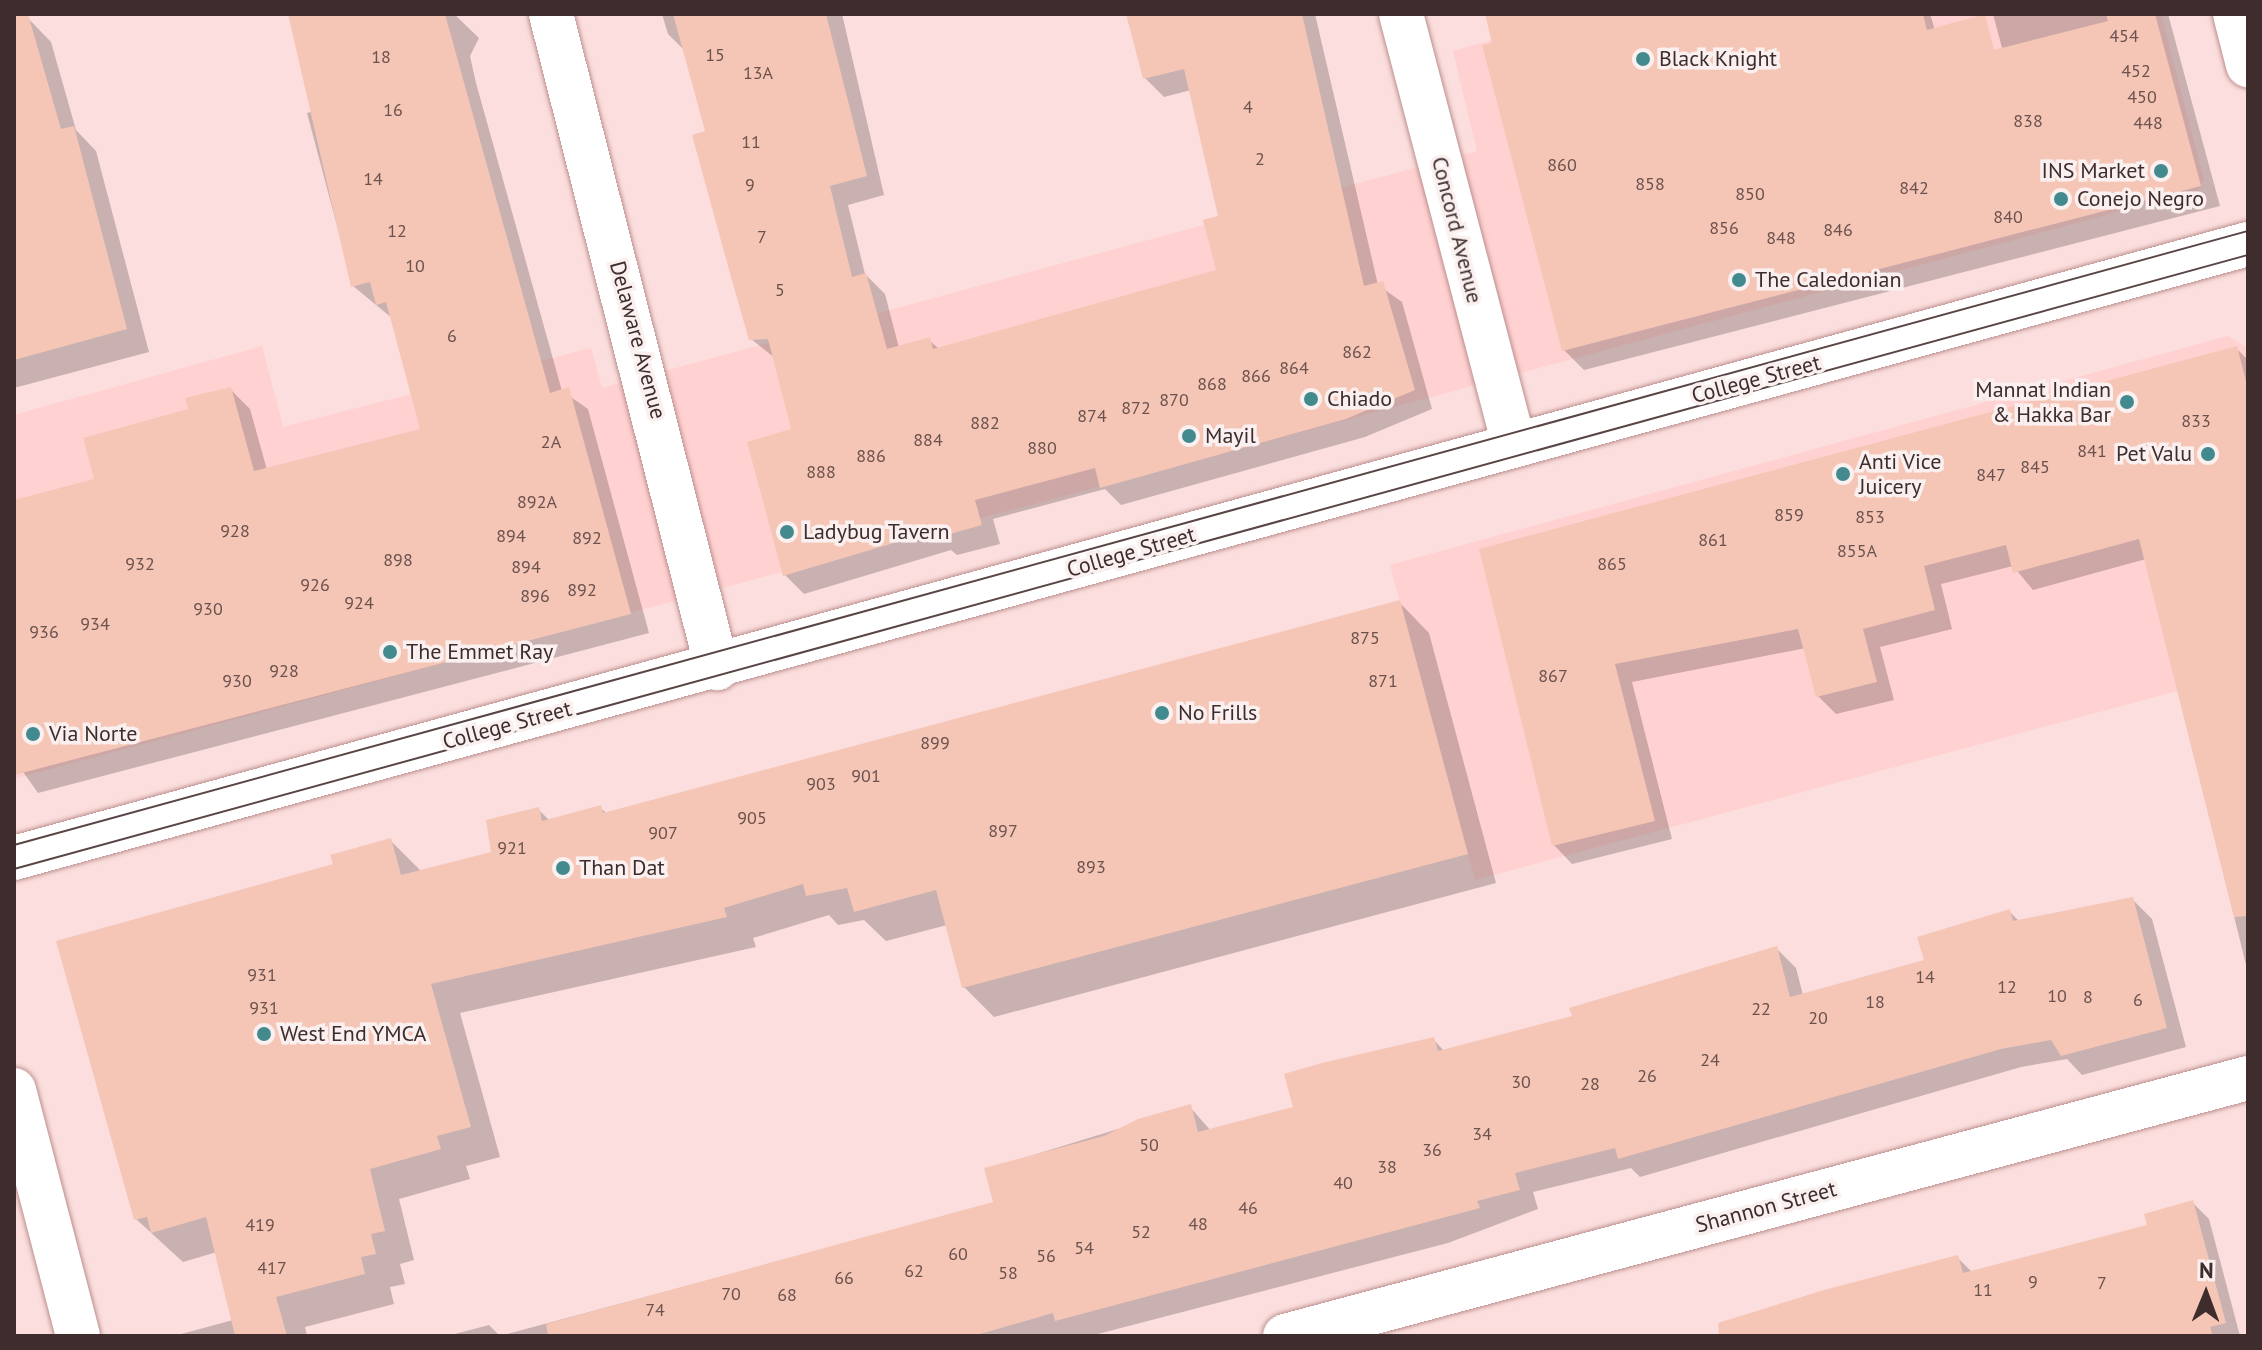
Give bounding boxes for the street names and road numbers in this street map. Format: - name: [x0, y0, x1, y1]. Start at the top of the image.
- street label: Concord Avenue: [1426, 154, 1488, 306]
- street label: Delaware Avenue: [604, 258, 672, 422]
- street label: College Street: [1689, 349, 1823, 409]
- street label: College Street: [1064, 521, 1198, 583]
- street label: College Street: [440, 695, 574, 755]
- street label: Shannon Street: [1693, 1176, 1839, 1238]

